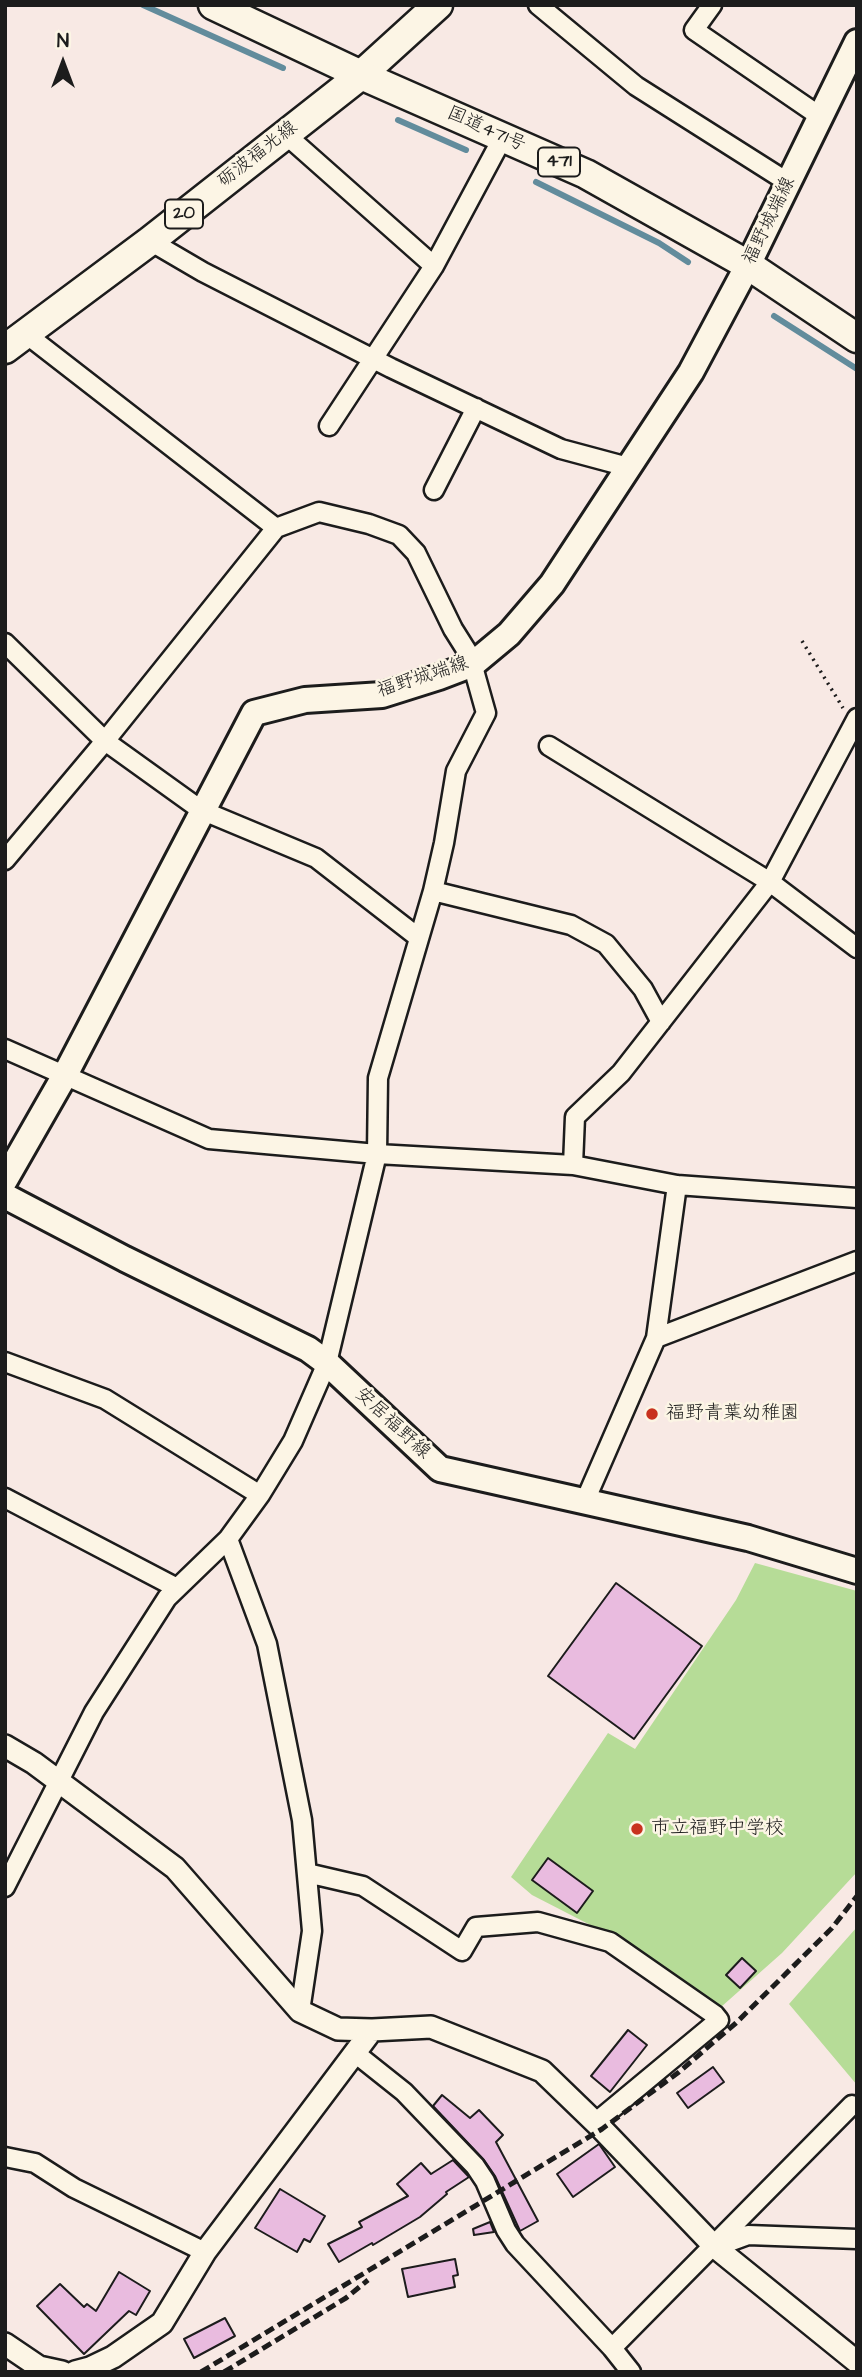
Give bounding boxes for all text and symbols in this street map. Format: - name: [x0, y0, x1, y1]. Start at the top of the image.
- north arrow: [28, 28, 98, 98]
- text: N: [57, 28, 69, 55]
- street label: 国道471号: [443, 102, 529, 158]
- street label: 砺波福光線: [214, 117, 302, 193]
- road number: 471: [538, 148, 580, 176]
- street label: 福野城端線: [739, 173, 801, 269]
- road number: 20: [165, 200, 203, 229]
- street label: 福野城端線: [374, 652, 472, 704]
- street label: 安居福野線: [349, 1383, 435, 1465]
- place label: 福野青葉幼稚園: [666, 1403, 799, 1425]
- marker: 福野青葉幼稚園: [644, 1406, 660, 1422]
- place label: 市立福野中学校: [651, 1818, 784, 1840]
- marker: 市立福野中学校: [629, 1821, 645, 1837]

